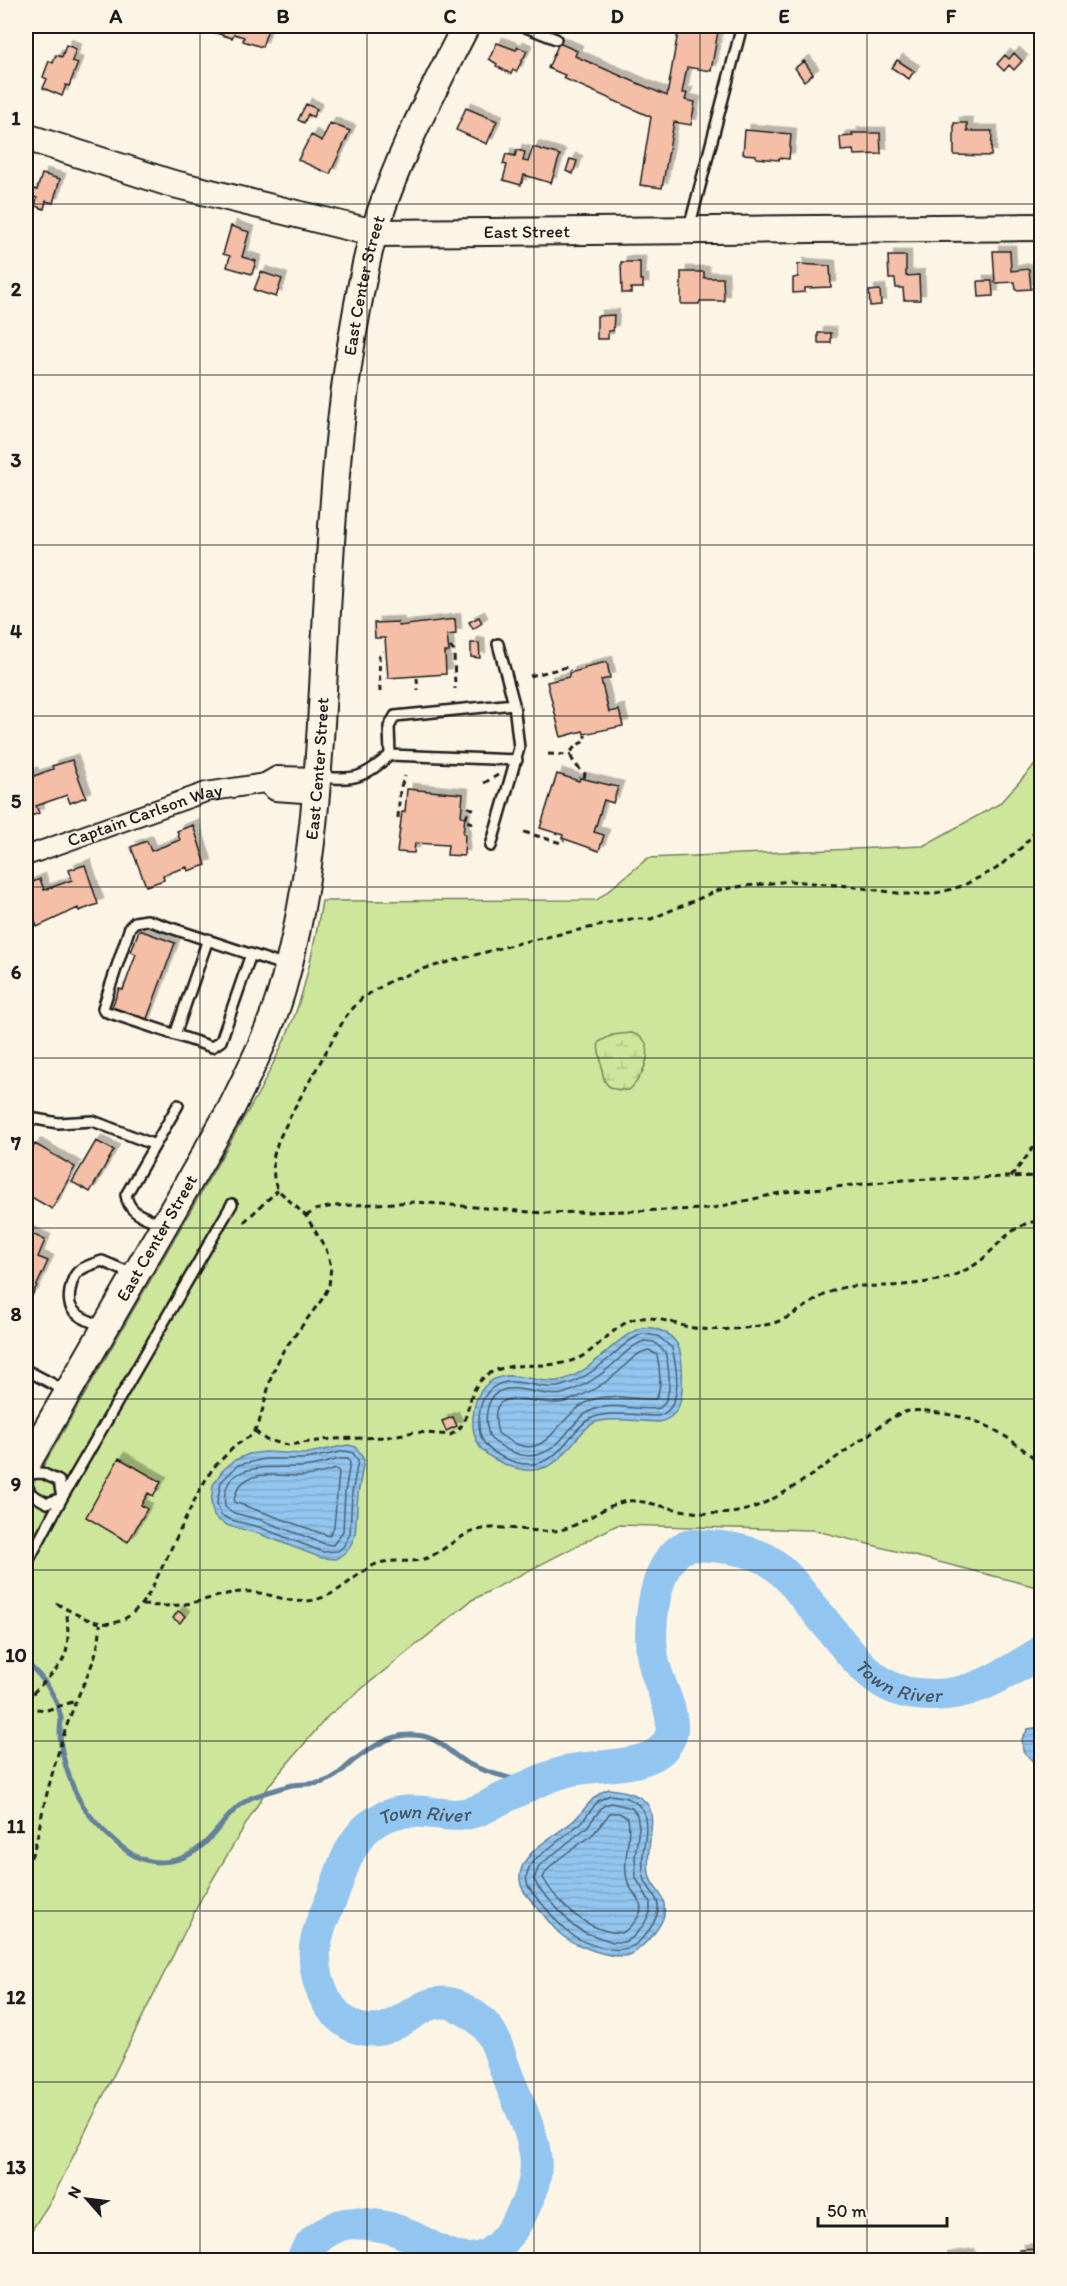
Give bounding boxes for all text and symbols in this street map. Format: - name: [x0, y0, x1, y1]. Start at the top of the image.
- text: A: [109, 4, 123, 28]
- text: B: [277, 4, 290, 28]
- text: C: [444, 4, 457, 28]
- text: D: [610, 4, 624, 28]
- text: E: [778, 4, 790, 28]
- text: F: [946, 4, 957, 28]
- text: 1: [11, 106, 21, 130]
- street label: East Center Street: [339, 212, 390, 357]
- street label: East Street: [484, 220, 570, 243]
- text: 2: [11, 277, 22, 301]
- text: 3: [11, 448, 22, 472]
- text: 4: [10, 619, 22, 643]
- street label: East Center Street: [300, 697, 334, 841]
- street label: Captain Carlson Way: [64, 779, 224, 851]
- text: 5: [11, 789, 22, 813]
- text: 6: [11, 960, 22, 984]
- text: 7: [10, 1131, 21, 1155]
- street label: East Center Street: [112, 1170, 202, 1305]
- text: 8: [11, 1302, 22, 1326]
- text: 9: [11, 1472, 21, 1496]
- text: 10: [5, 1643, 27, 1667]
- water label: Town River: [850, 1654, 944, 1707]
- water label: Town River: [374, 1799, 474, 1830]
- text: 11: [7, 1814, 26, 1838]
- text: 12: [6, 1985, 26, 2009]
- text: 13: [6, 2155, 26, 2179]
- north arrow: [57, 2169, 117, 2229]
- text: N: [63, 2183, 85, 2201]
- scale bar: [818, 2190, 947, 2228]
- text: 50 m: [827, 2200, 867, 2222]

